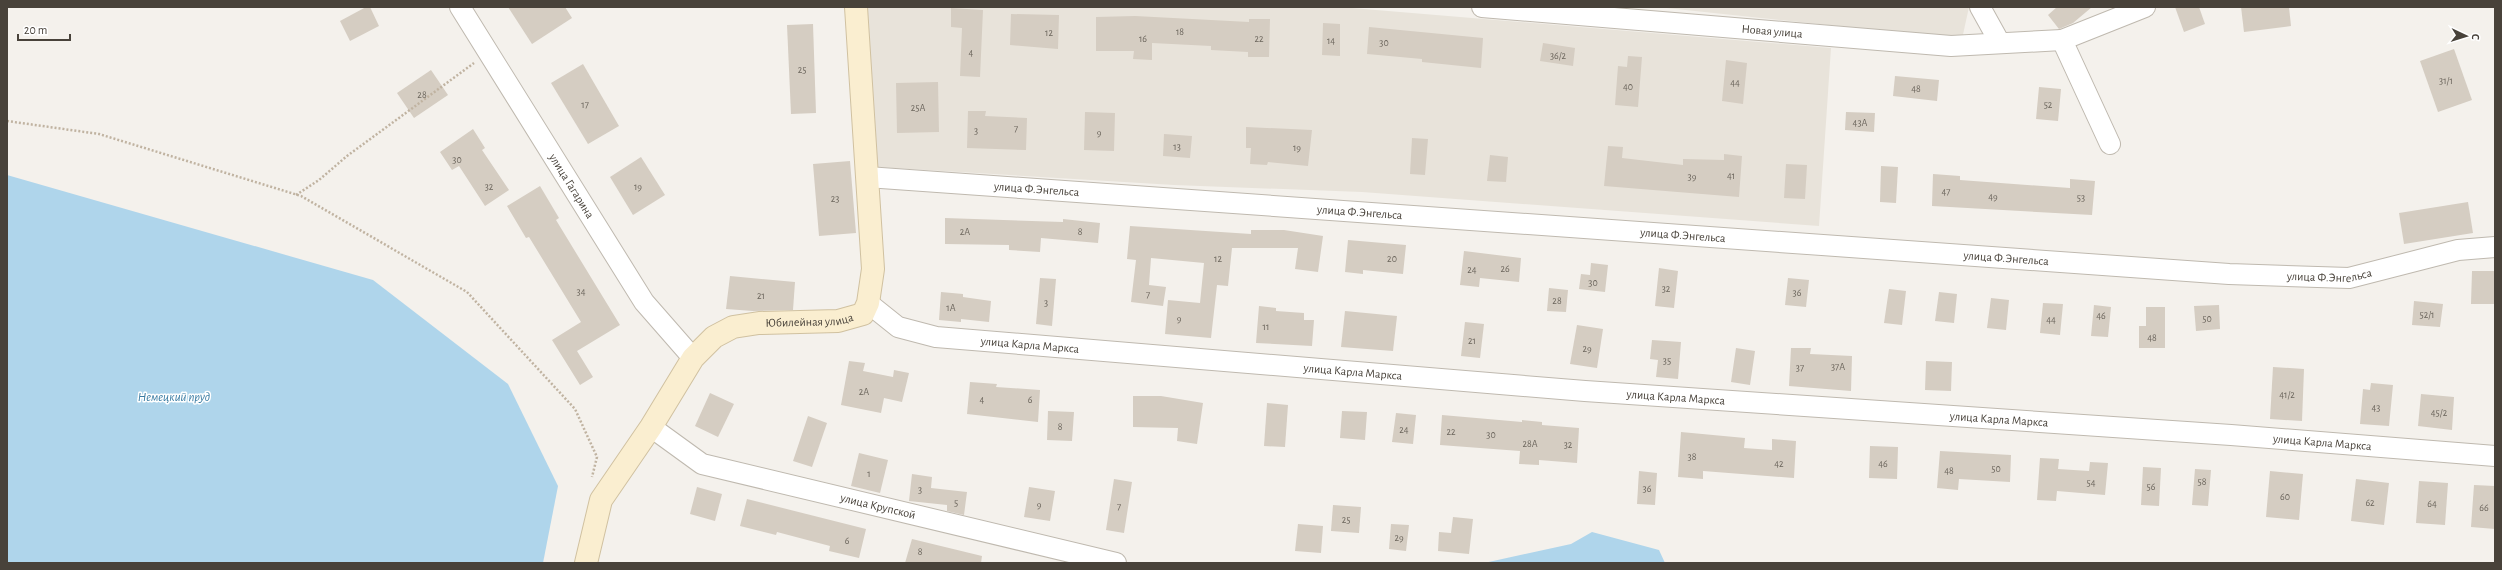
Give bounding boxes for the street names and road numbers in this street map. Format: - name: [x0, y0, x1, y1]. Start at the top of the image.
- street label: Новая улица: [1741, 23, 1803, 40]
- street label: улица Гагарина: [546, 151, 597, 221]
- street label: улица Ф.Энгельса: [992, 180, 1080, 198]
- street label: улица Ф.Энгельса: [1316, 203, 1403, 221]
- street label: улица Ф.Энгельса: [1639, 226, 1727, 244]
- street label: улица Ф.Энгельса: [1962, 249, 2050, 267]
- street label: улица Ф.Энгельса: [2286, 266, 2373, 284]
- street label: Юбилейная улица: [765, 311, 855, 329]
- street label: улица Карла Маркса: [979, 335, 1080, 355]
- street label: улица Карла Маркса: [1302, 362, 1403, 382]
- street label: улица Карла Маркса: [1625, 388, 1726, 407]
- street label: улица Карла Маркса: [1948, 410, 2049, 429]
- street label: улица Карла Маркса: [2271, 432, 2372, 452]
- street label: улица Крупской: [838, 491, 917, 521]

